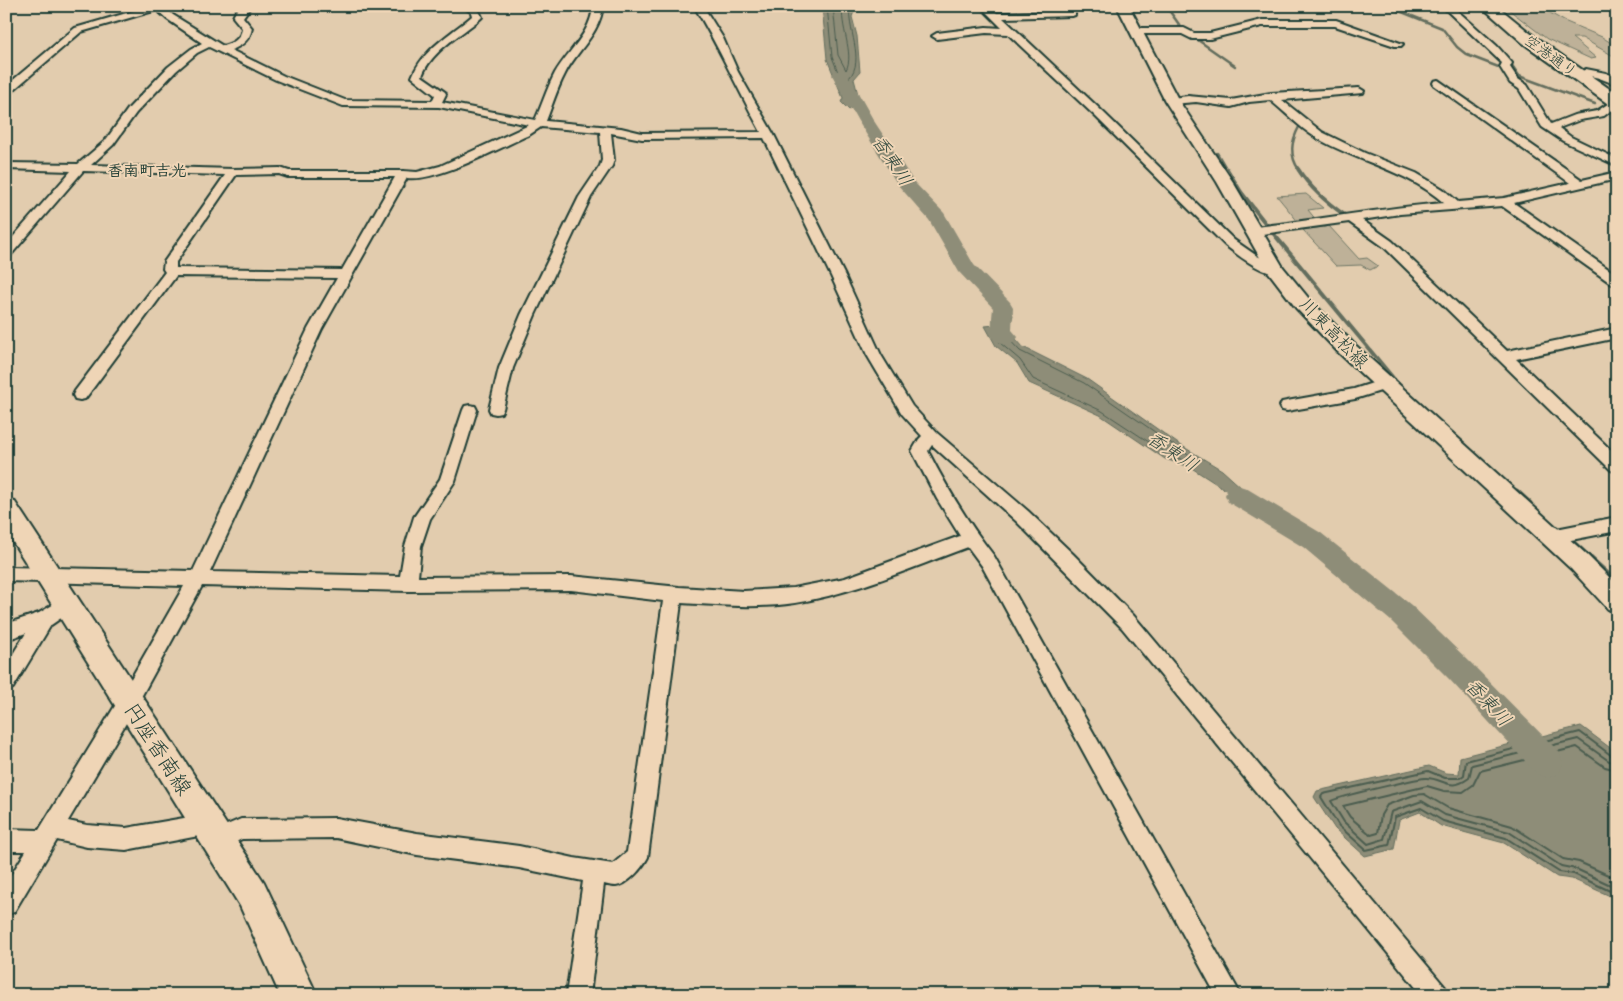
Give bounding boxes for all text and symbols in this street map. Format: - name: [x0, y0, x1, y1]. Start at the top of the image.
- street label: 空港通り: [1519, 28, 1583, 84]
- water label: 香東川: [863, 127, 922, 193]
- district label: 香南町吉光: [107, 156, 187, 185]
- street label: 川東高松線: [1291, 290, 1377, 376]
- water label: 香東川: [1140, 422, 1206, 481]
- water label: 香東川: [1457, 670, 1520, 734]
- street label: 円座香南線: [113, 695, 203, 803]

